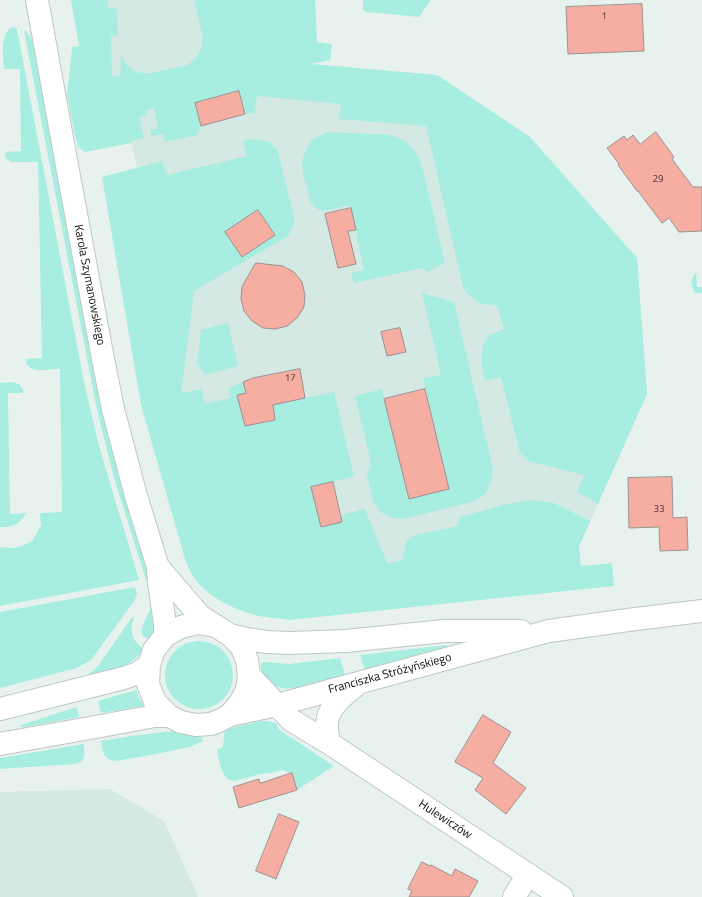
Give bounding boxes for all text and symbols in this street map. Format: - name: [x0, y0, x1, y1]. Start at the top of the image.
- house number: 1: [601, 11, 607, 23]
- house number: 29: [652, 174, 664, 186]
- street label: Karola Szymanowskiego: [70, 223, 108, 347]
- house number: 17: [284, 373, 296, 385]
- house number: 33: [653, 504, 665, 516]
- street label: Franciszka Stróżyńskiego: [327, 651, 453, 697]
- street label: Hulewiczów: [415, 797, 475, 843]

